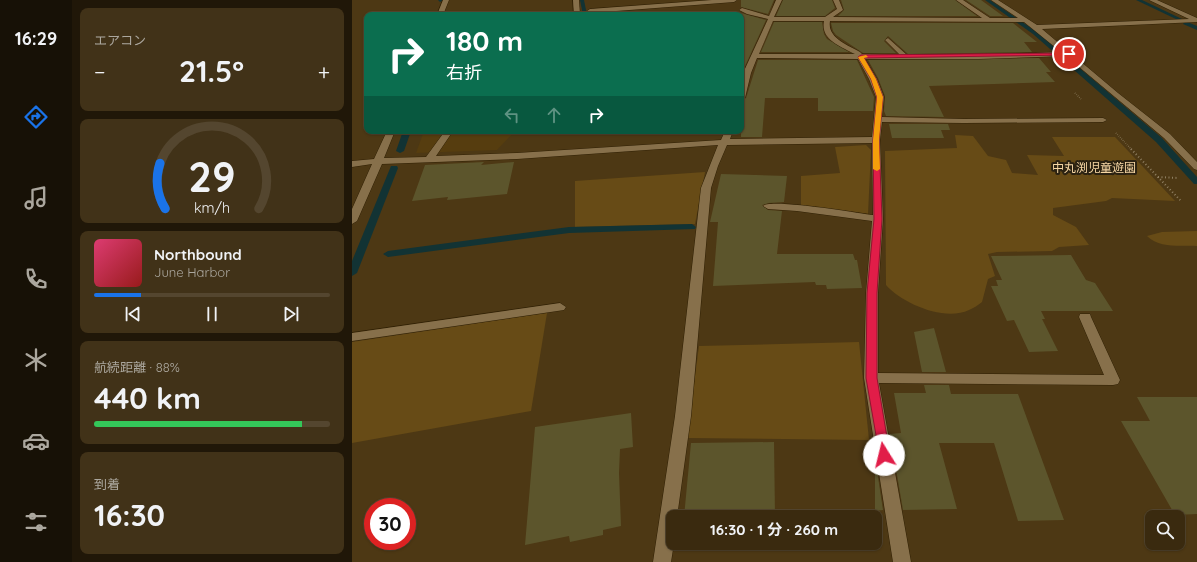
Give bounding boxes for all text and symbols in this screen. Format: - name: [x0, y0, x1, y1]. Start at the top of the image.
- text: 180 m: [446, 23, 523, 58]
- text: 16:29: [15, 27, 57, 50]
- icon: right: [380, 28, 432, 80]
- text: エアコン: [94, 32, 146, 48]
- pin: [1052, 37, 1086, 71]
- icon: arrive: [1058, 43, 1080, 65]
- text: 21.5°: [179, 52, 244, 90]
- text: −: [94, 58, 105, 86]
- text: +: [318, 58, 330, 86]
- text: 右折: [446, 61, 482, 84]
- icon: directions: [22, 103, 50, 131]
- icon: left: [501, 104, 523, 126]
- icon: ahead: [543, 104, 565, 126]
- icon: right: [585, 104, 607, 126]
- text: 29: [188, 149, 236, 201]
- park label: 中丸渕児童遊園: [1052, 160, 1136, 175]
- icon: music: [22, 184, 50, 212]
- text: km/h: [194, 198, 230, 216]
- text: Northbound: [154, 245, 242, 264]
- text: June Harbor: [154, 264, 230, 280]
- icon: phone: [22, 265, 50, 293]
- icon: previous: [122, 303, 144, 325]
- icon: pause: [201, 303, 223, 325]
- icon: next: [280, 303, 302, 325]
- icon: climate: [22, 346, 50, 374]
- text: 航続距離 · 88%: [94, 359, 180, 375]
- text: 440 km: [94, 379, 201, 417]
- icon: car: [22, 427, 50, 455]
- position arrow: [863, 434, 905, 476]
- text: 到着: [94, 476, 120, 492]
- text: 16:30: [94, 496, 165, 534]
- speed limit sign: 30: [364, 498, 416, 550]
- icon: filters: [22, 508, 50, 536]
- map controls: [1145, 510, 1185, 550]
- button: search: [1145, 510, 1185, 550]
- text: 16:30 · 1 分 · 260 m: [710, 520, 838, 539]

